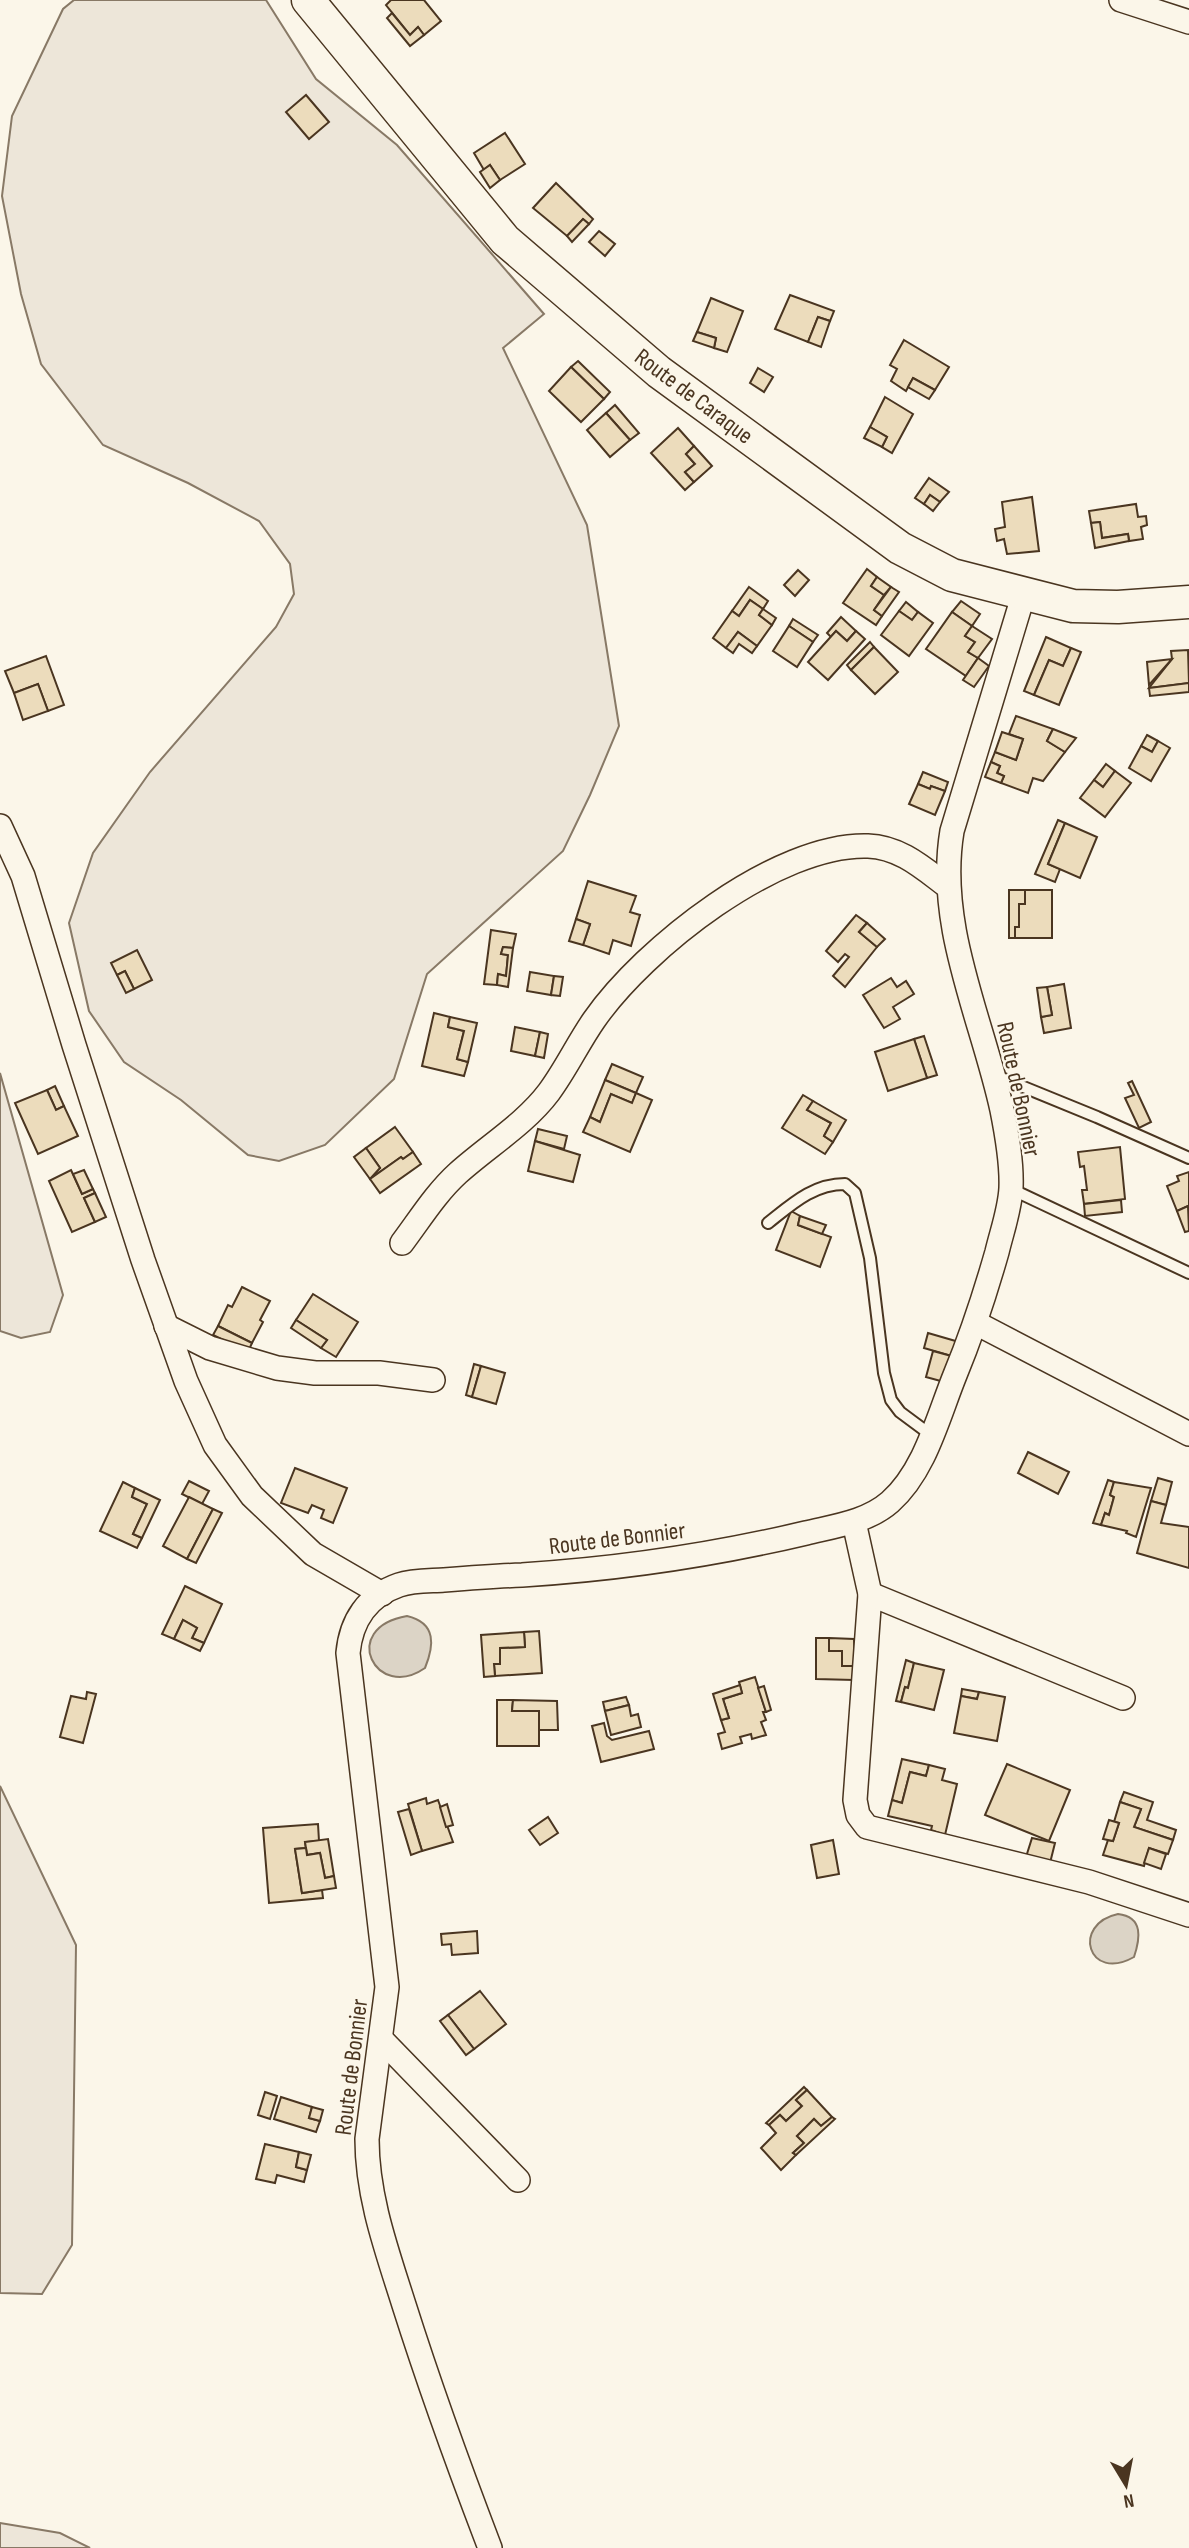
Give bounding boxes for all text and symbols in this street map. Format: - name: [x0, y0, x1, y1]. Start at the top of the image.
- street label: Route de Caraque: [629, 342, 759, 450]
- street label: Route de Bonnier: [990, 1019, 1047, 1159]
- street label: Route de Bonnier: [547, 1516, 687, 1561]
- street label: Route de Bonnier: [329, 1997, 374, 2137]
- north arrow: [1091, 2450, 1161, 2520]
- text: N: [1122, 2488, 1136, 2512]

